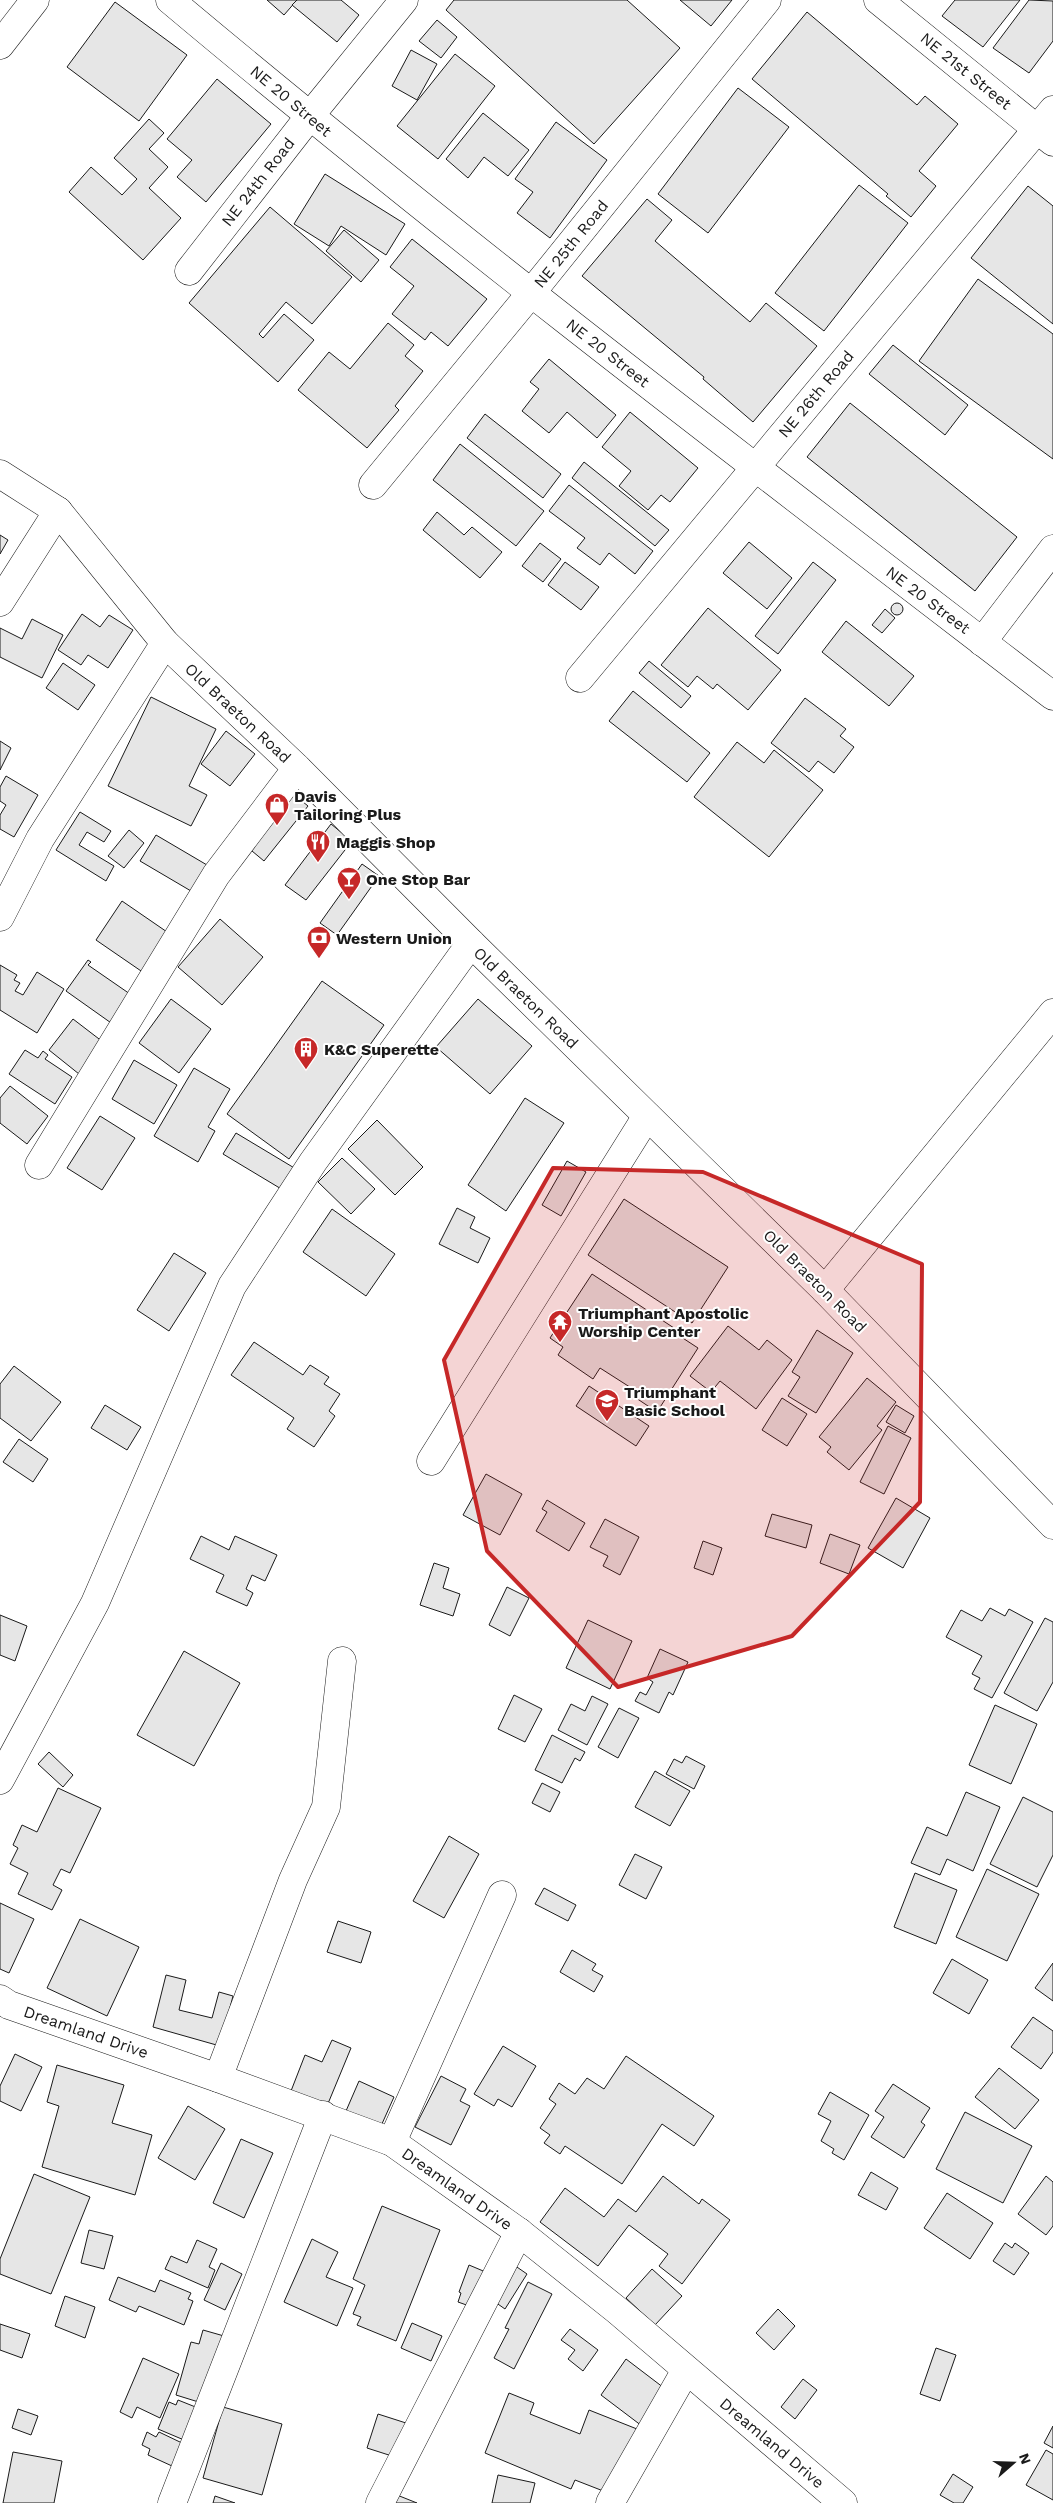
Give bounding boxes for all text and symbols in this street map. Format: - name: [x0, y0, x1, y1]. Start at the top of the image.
- street label: NE 21st Street: [917, 28, 1016, 114]
- street label: NE 20 Street: [246, 61, 336, 141]
- street label: NE 24th Road: [218, 134, 298, 230]
- street label: NE 25th Road: [530, 196, 612, 292]
- street label: NE 20 Street: [563, 315, 654, 392]
- street label: NE 26th Road: [774, 347, 858, 441]
- street label: NE 20 Street: [882, 562, 974, 638]
- street label: Old Braeton Road: [181, 659, 295, 767]
- place label: Davis Tailoring Plus: [294, 787, 402, 824]
- shop icon: Davis Tailoring Plus: [264, 792, 290, 826]
- restaurant icon: Maggis Shop: [305, 829, 331, 863]
- place label: Maggis Shop: [336, 833, 436, 852]
- bar icon: One Stop Bar: [336, 866, 362, 900]
- place label: One Stop Bar: [366, 870, 470, 889]
- bank icon: Western Union: [306, 925, 332, 959]
- place label: Western Union: [336, 929, 452, 948]
- street label: Old Braeton Road: [470, 943, 582, 1053]
- building icon: K&C Superette: [293, 1036, 319, 1070]
- place label: K&C Superette: [324, 1040, 439, 1059]
- street label: Old Braeton Road: [760, 1226, 870, 1336]
- place label: Triumphant Apostolic Worship Center: [578, 1304, 749, 1341]
- temple icon: Triumphant Apostolic Worship Center: [547, 1309, 573, 1343]
- place label: Triumphant Basic School: [624, 1383, 726, 1420]
- school or university icon: Triumphant Basic School: [594, 1388, 620, 1422]
- street label: Dreamland Drive: [21, 2002, 151, 2062]
- street label: Dreamland Drive: [398, 2144, 516, 2234]
- street label: Dreamland Drive: [716, 2394, 828, 2492]
- north arrow: [988, 2438, 1038, 2488]
- text: N: [1016, 2451, 1035, 2466]

